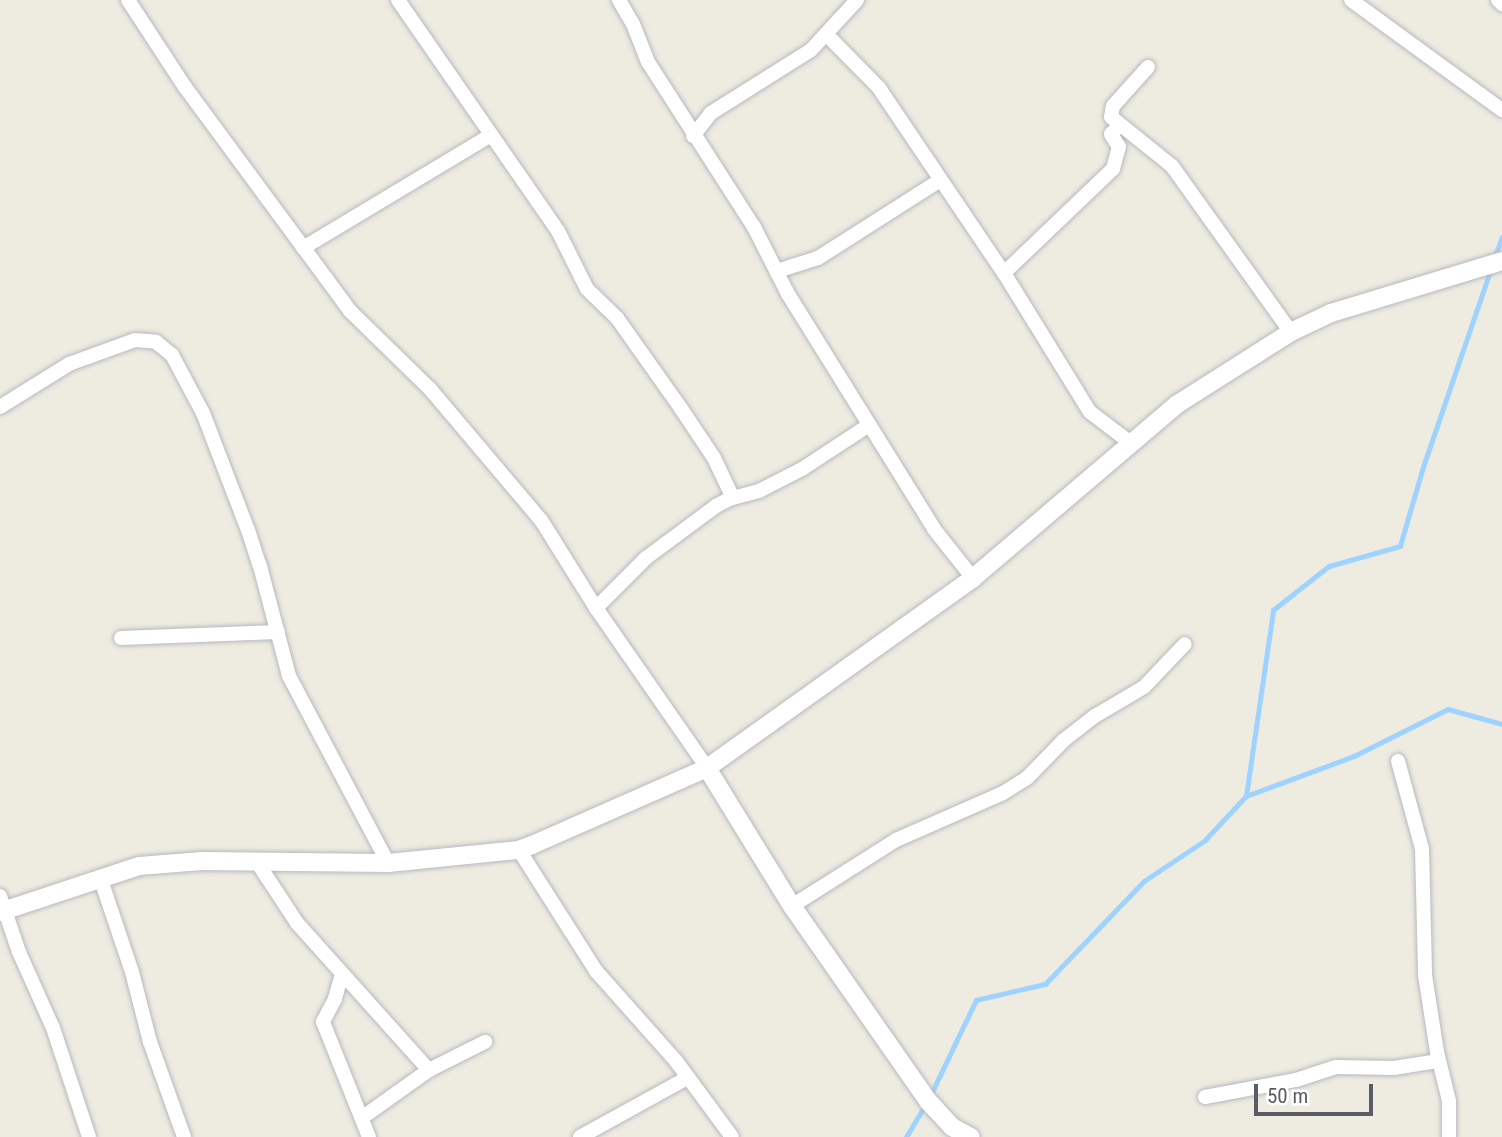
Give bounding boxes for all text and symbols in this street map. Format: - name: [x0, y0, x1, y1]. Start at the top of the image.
- scale bar: [1257, 1070, 1376, 1114]
- text: 50 m: [1267, 1084, 1308, 1108]

